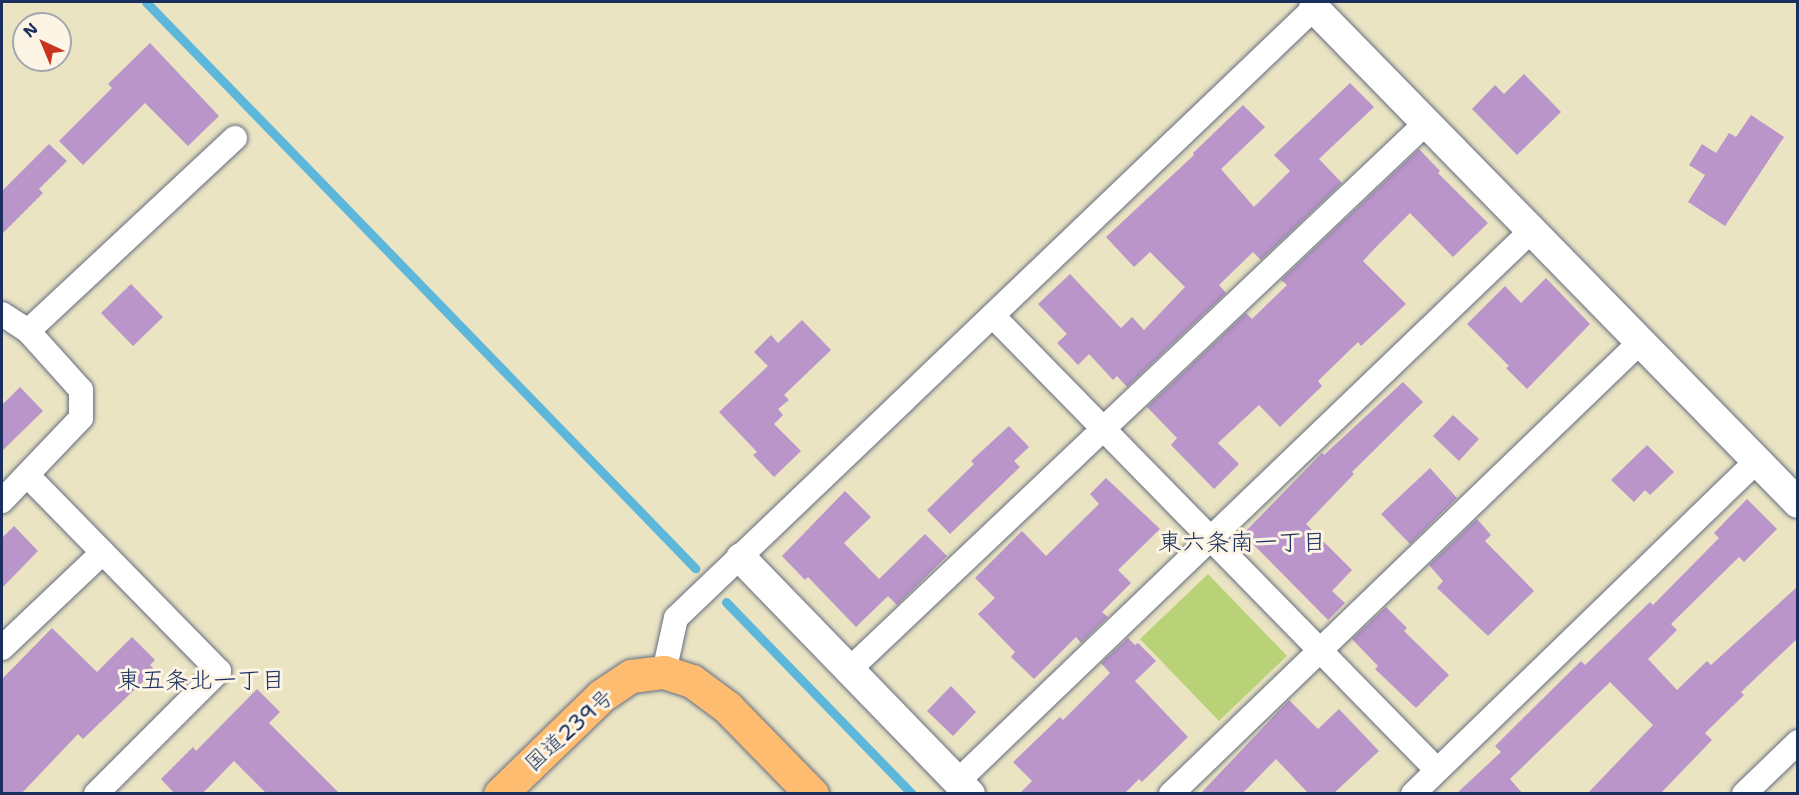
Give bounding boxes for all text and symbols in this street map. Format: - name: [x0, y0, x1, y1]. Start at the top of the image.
- north arrow: [12, 12, 72, 72]
- text: N: [19, 18, 42, 42]
- district label: 東六条南一丁目: [1158, 529, 1326, 557]
- district label: 東五条北一丁目: [117, 667, 285, 695]
- street label: 国道239号: [519, 683, 619, 777]

